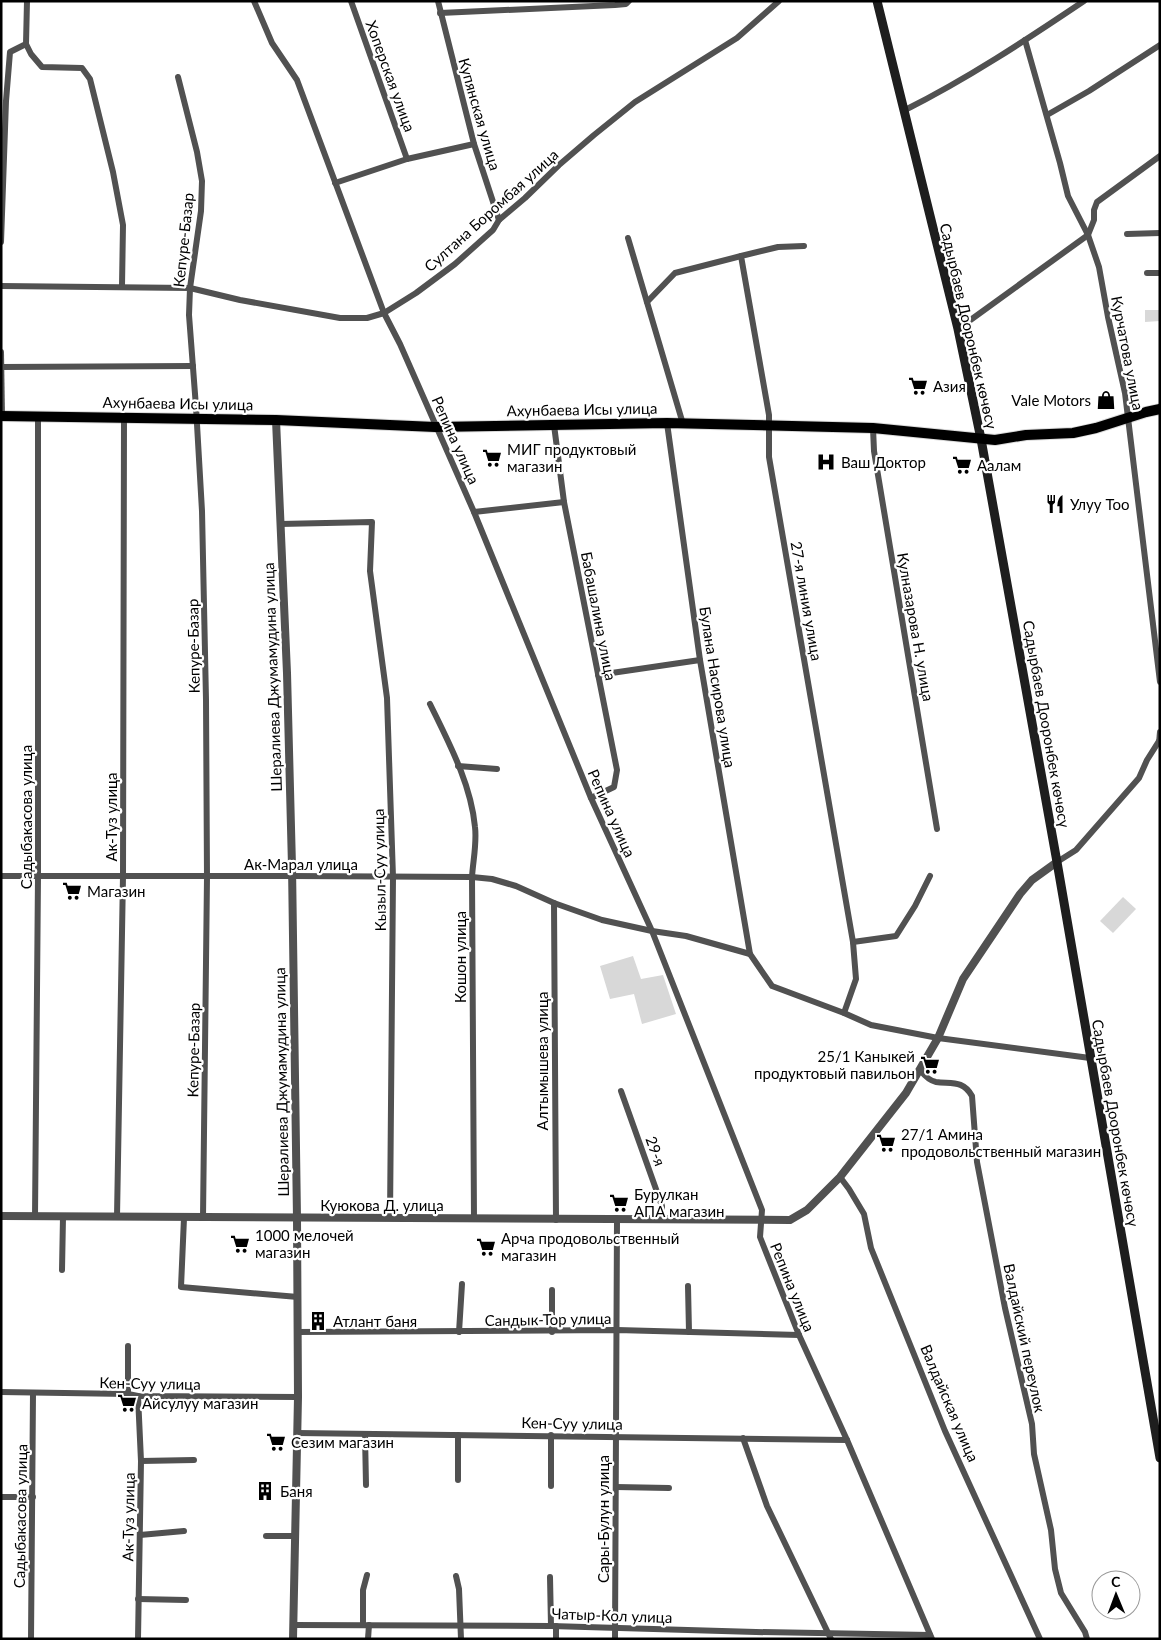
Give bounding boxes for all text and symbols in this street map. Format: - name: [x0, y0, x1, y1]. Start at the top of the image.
- street label: Хоперская улица: [363, 18, 419, 134]
- street label: Купянская улица: [455, 56, 505, 172]
- street label: Султана Боромбая улица: [420, 145, 562, 275]
- street label: Кепуре-Базар: [169, 192, 197, 288]
- street label: Садырбаев Дооронбек көчөсү: [937, 221, 1002, 431]
- street label: Курчатова улица: [1108, 294, 1148, 412]
- supermarket icon: Азия: [907, 375, 929, 397]
- place label: Азия: [933, 377, 966, 395]
- shop icon: Vale Motors: [1095, 389, 1117, 411]
- place label: Vale Motors: [1011, 391, 1091, 409]
- street label: Ахунбаева Исы улица: [103, 393, 253, 413]
- street label: Репина улица: [429, 393, 483, 487]
- street label: Ахунбаева Исы улица: [507, 399, 657, 419]
- place label: МИГ продуктовый магазин: [507, 440, 636, 475]
- supermarket icon: МИГ продуктовый магазин: [481, 447, 503, 469]
- hospital icon: Ваш Доктор: [815, 451, 837, 473]
- place label: Ваш Доктор: [841, 453, 926, 471]
- supermarket icon: Аалам: [951, 454, 973, 476]
- place label: Аалам: [977, 456, 1021, 474]
- restaurant icon: Улуу Тоо: [1044, 493, 1066, 515]
- place label: Улуу Тоо: [1070, 495, 1129, 513]
- street label: 27-я линия улица: [788, 540, 826, 662]
- street label: Бабашалина улица: [578, 550, 620, 682]
- street label: Кулназарова Н. улица: [894, 551, 938, 703]
- street label: Шералиева Джумамудина улица: [259, 562, 285, 792]
- street label: Кепуре-Базар: [183, 598, 203, 694]
- street label: Булана Насирова улица: [696, 605, 740, 769]
- street label: Садырбаев Дооронбек көчөсү: [1020, 619, 1074, 829]
- street label: Садыбакасова улица: [17, 745, 35, 889]
- street label: Репина улица: [585, 766, 639, 860]
- street label: Ак-Туз улица: [102, 772, 120, 862]
- street label: Кызыл-Суу улица: [369, 808, 389, 932]
- street label: Ак-Марал улица: [244, 855, 358, 873]
- supermarket icon: Магазин: [61, 880, 83, 902]
- place label: Магазин: [87, 882, 146, 900]
- street label: Кошон улица: [451, 911, 469, 1003]
- street label: Шералиева Джумамудина улица: [270, 967, 292, 1197]
- street label: Алтымышева улица: [533, 992, 551, 1130]
- street label: Кепуре-Базар: [183, 1002, 203, 1098]
- street label: Садырбаев Дооронбек көчөсү: [1089, 1018, 1143, 1228]
- place label: 25/1 Каныкей продуктовый павильон: [754, 1047, 915, 1082]
- supermarket icon: 25/1 Каныкей продуктовый павильон: [919, 1054, 941, 1076]
- place label: 27/1 Амина продовольственный магазин: [901, 1125, 1101, 1160]
- supermarket icon: 27/1 Амина продовольственный магазин: [875, 1132, 897, 1154]
- street label: 29-я: [642, 1134, 670, 1168]
- place label: Бурулкан АПА магазин: [634, 1185, 725, 1220]
- supermarket icon: Бурулкан АПА магазин: [608, 1192, 630, 1214]
- street label: Куюкова Д. улица: [320, 1196, 444, 1214]
- place label: 1000 мелочей магазин: [255, 1226, 354, 1261]
- place label: Арча продовольственный магазин: [501, 1229, 679, 1264]
- supermarket icon: 1000 мелочей магазин: [229, 1233, 251, 1255]
- supermarket icon: Арча продовольственный магазин: [475, 1236, 497, 1258]
- street label: Репина улица: [767, 1240, 819, 1334]
- street label: Валдайский переулок: [1000, 1262, 1050, 1414]
- street label: Сандык-Тор улица: [484, 1309, 612, 1329]
- building icon: Атлант баня: [307, 1310, 329, 1332]
- place label: Атлант баня: [333, 1312, 417, 1330]
- street label: Валдайская улица: [917, 1342, 983, 1464]
- street label: Кен-Суу улица: [99, 1373, 201, 1393]
- supermarket icon: Айсулуу магазин: [116, 1392, 138, 1414]
- place label: Айсулуу магазин: [142, 1394, 258, 1412]
- street label: Кен-Суу улица: [521, 1413, 623, 1433]
- supermarket icon: Сезим магазин: [265, 1431, 287, 1453]
- place label: Сезим магазин: [291, 1433, 394, 1451]
- street label: Садыбакасова улица: [10, 1444, 30, 1588]
- street label: Сары-Булун улица: [594, 1455, 612, 1583]
- street label: Ак-Туз улица: [118, 1472, 138, 1562]
- building icon: Баня: [254, 1480, 276, 1502]
- place label: Баня: [280, 1482, 313, 1500]
- north arrow: [1091, 1570, 1141, 1620]
- text: С: [1111, 1573, 1121, 1590]
- street label: Чатыр-Кол улица: [551, 1604, 673, 1626]

